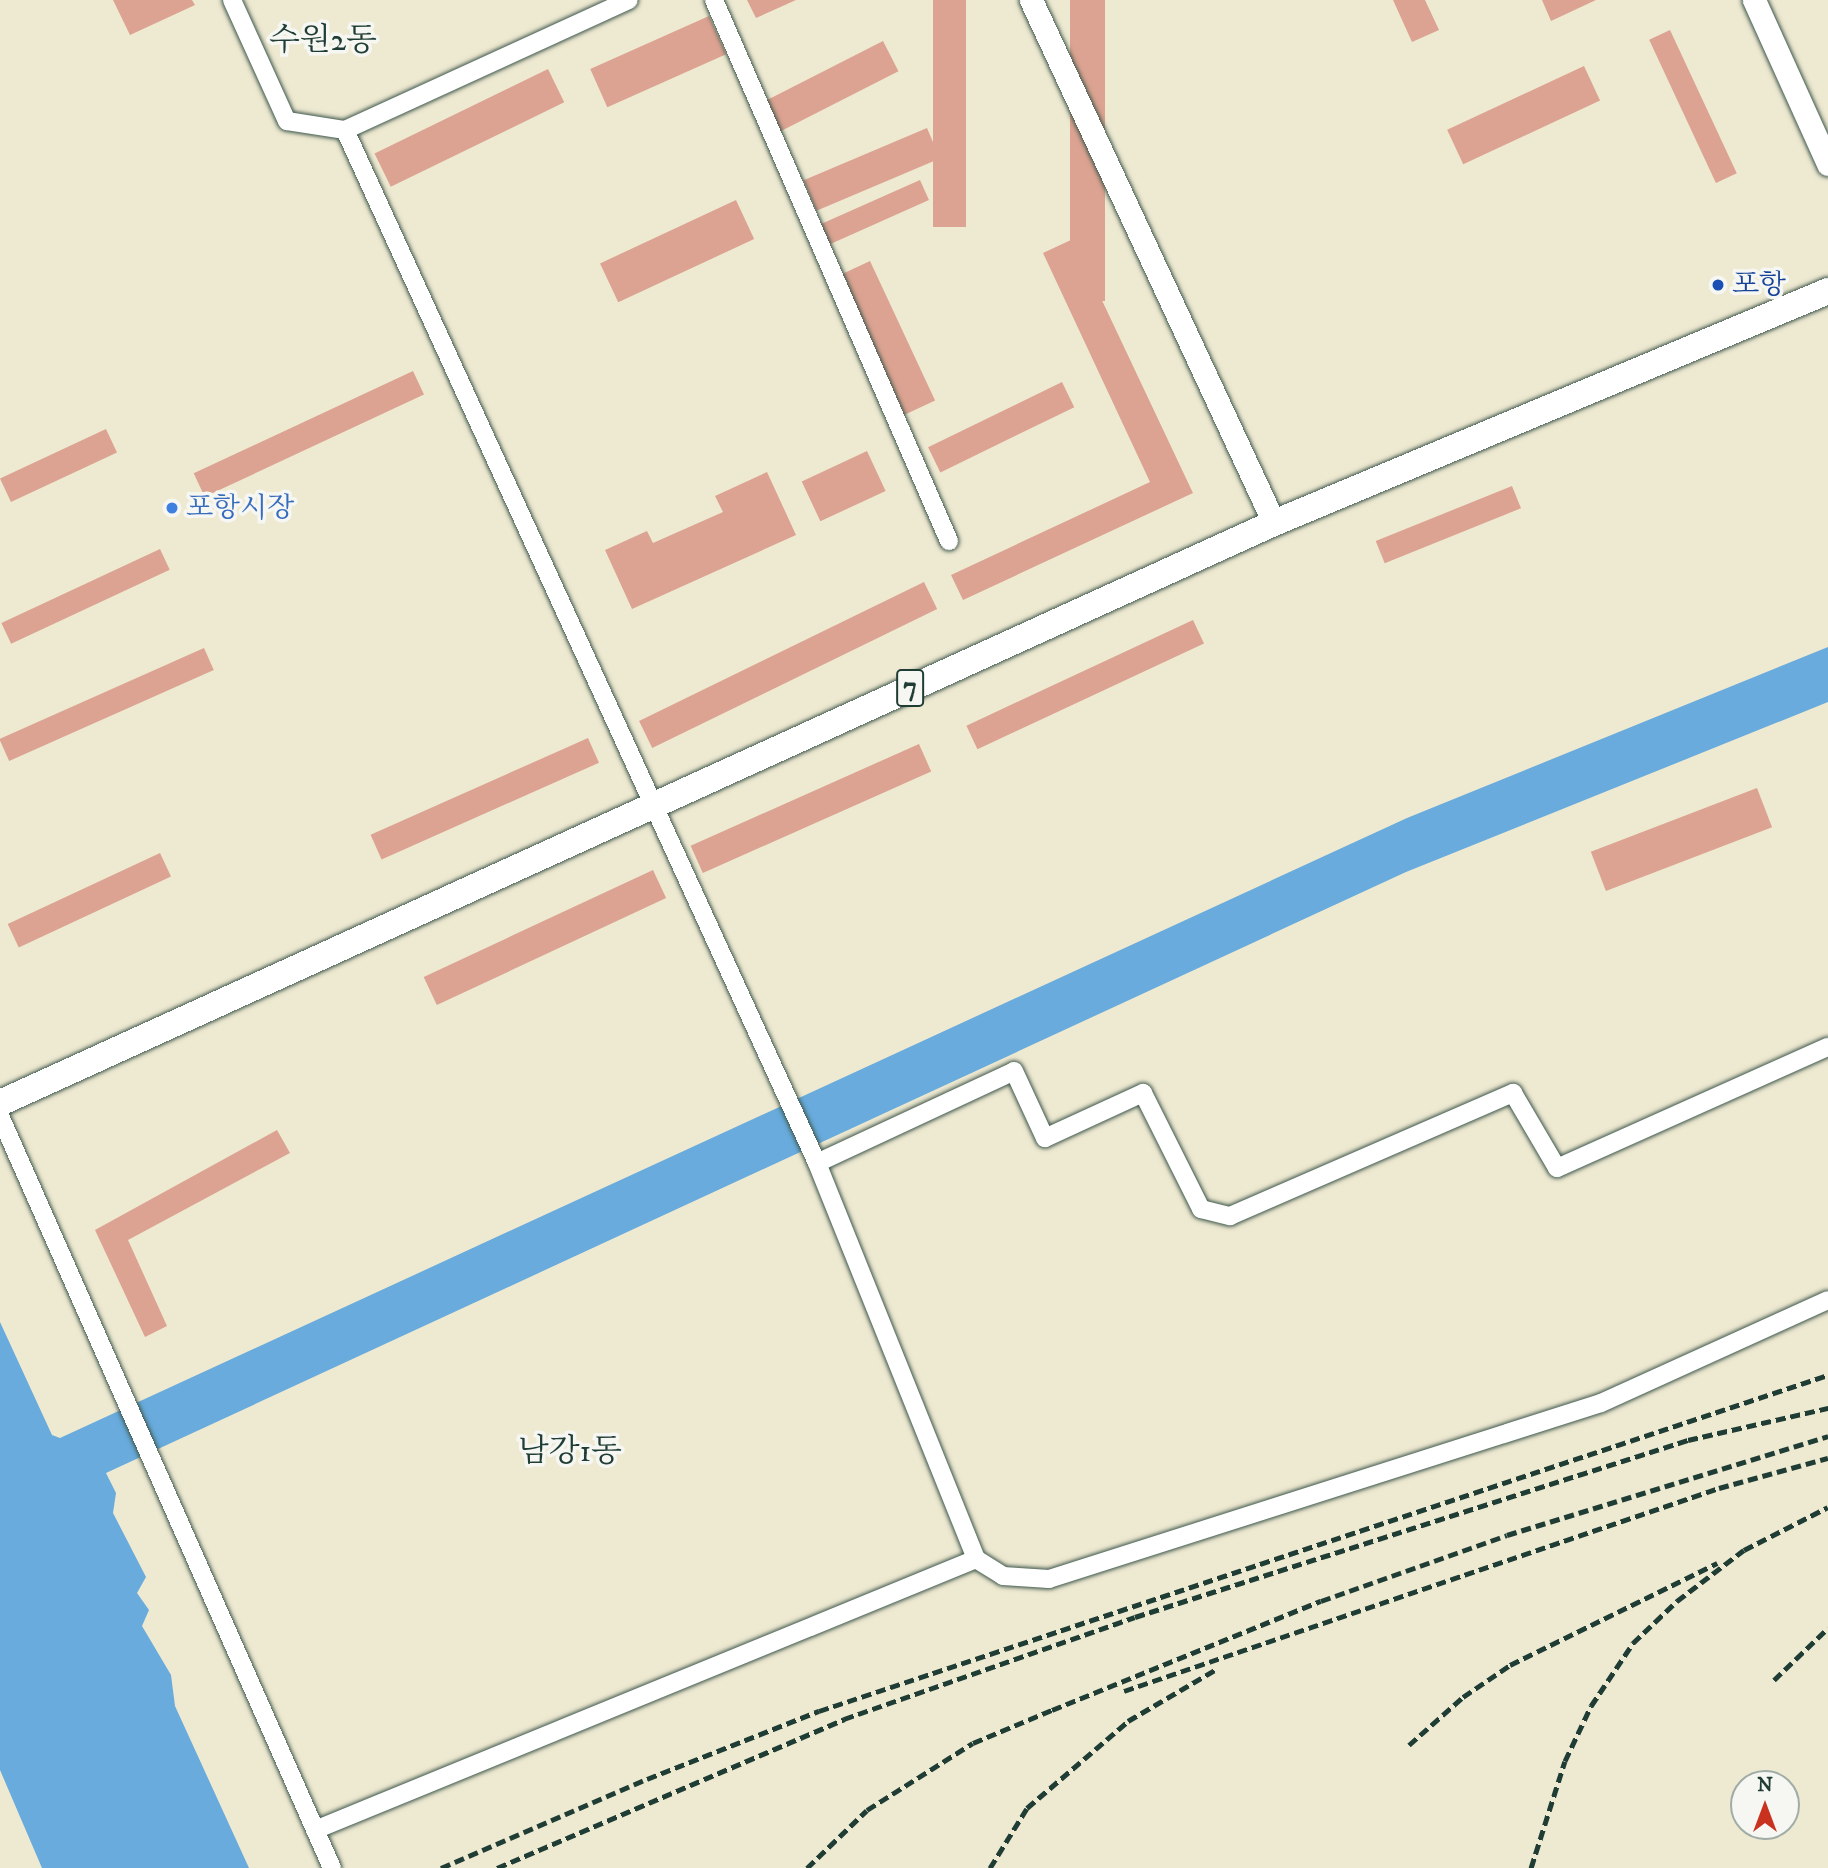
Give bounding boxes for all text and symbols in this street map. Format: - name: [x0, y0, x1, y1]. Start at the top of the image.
- district label: 수원2동: [269, 22, 377, 60]
- place label: 포항: [1732, 268, 1786, 302]
- marker: 포항: [1710, 277, 1726, 293]
- place label: 포항시장: [186, 491, 294, 525]
- marker: 포항시장: [164, 500, 180, 516]
- road number: 7: [896, 666, 924, 710]
- district label: 남강1동: [518, 1433, 622, 1471]
- north arrow: [1730, 1770, 1800, 1840]
- text: N: [1757, 1774, 1773, 1797]

